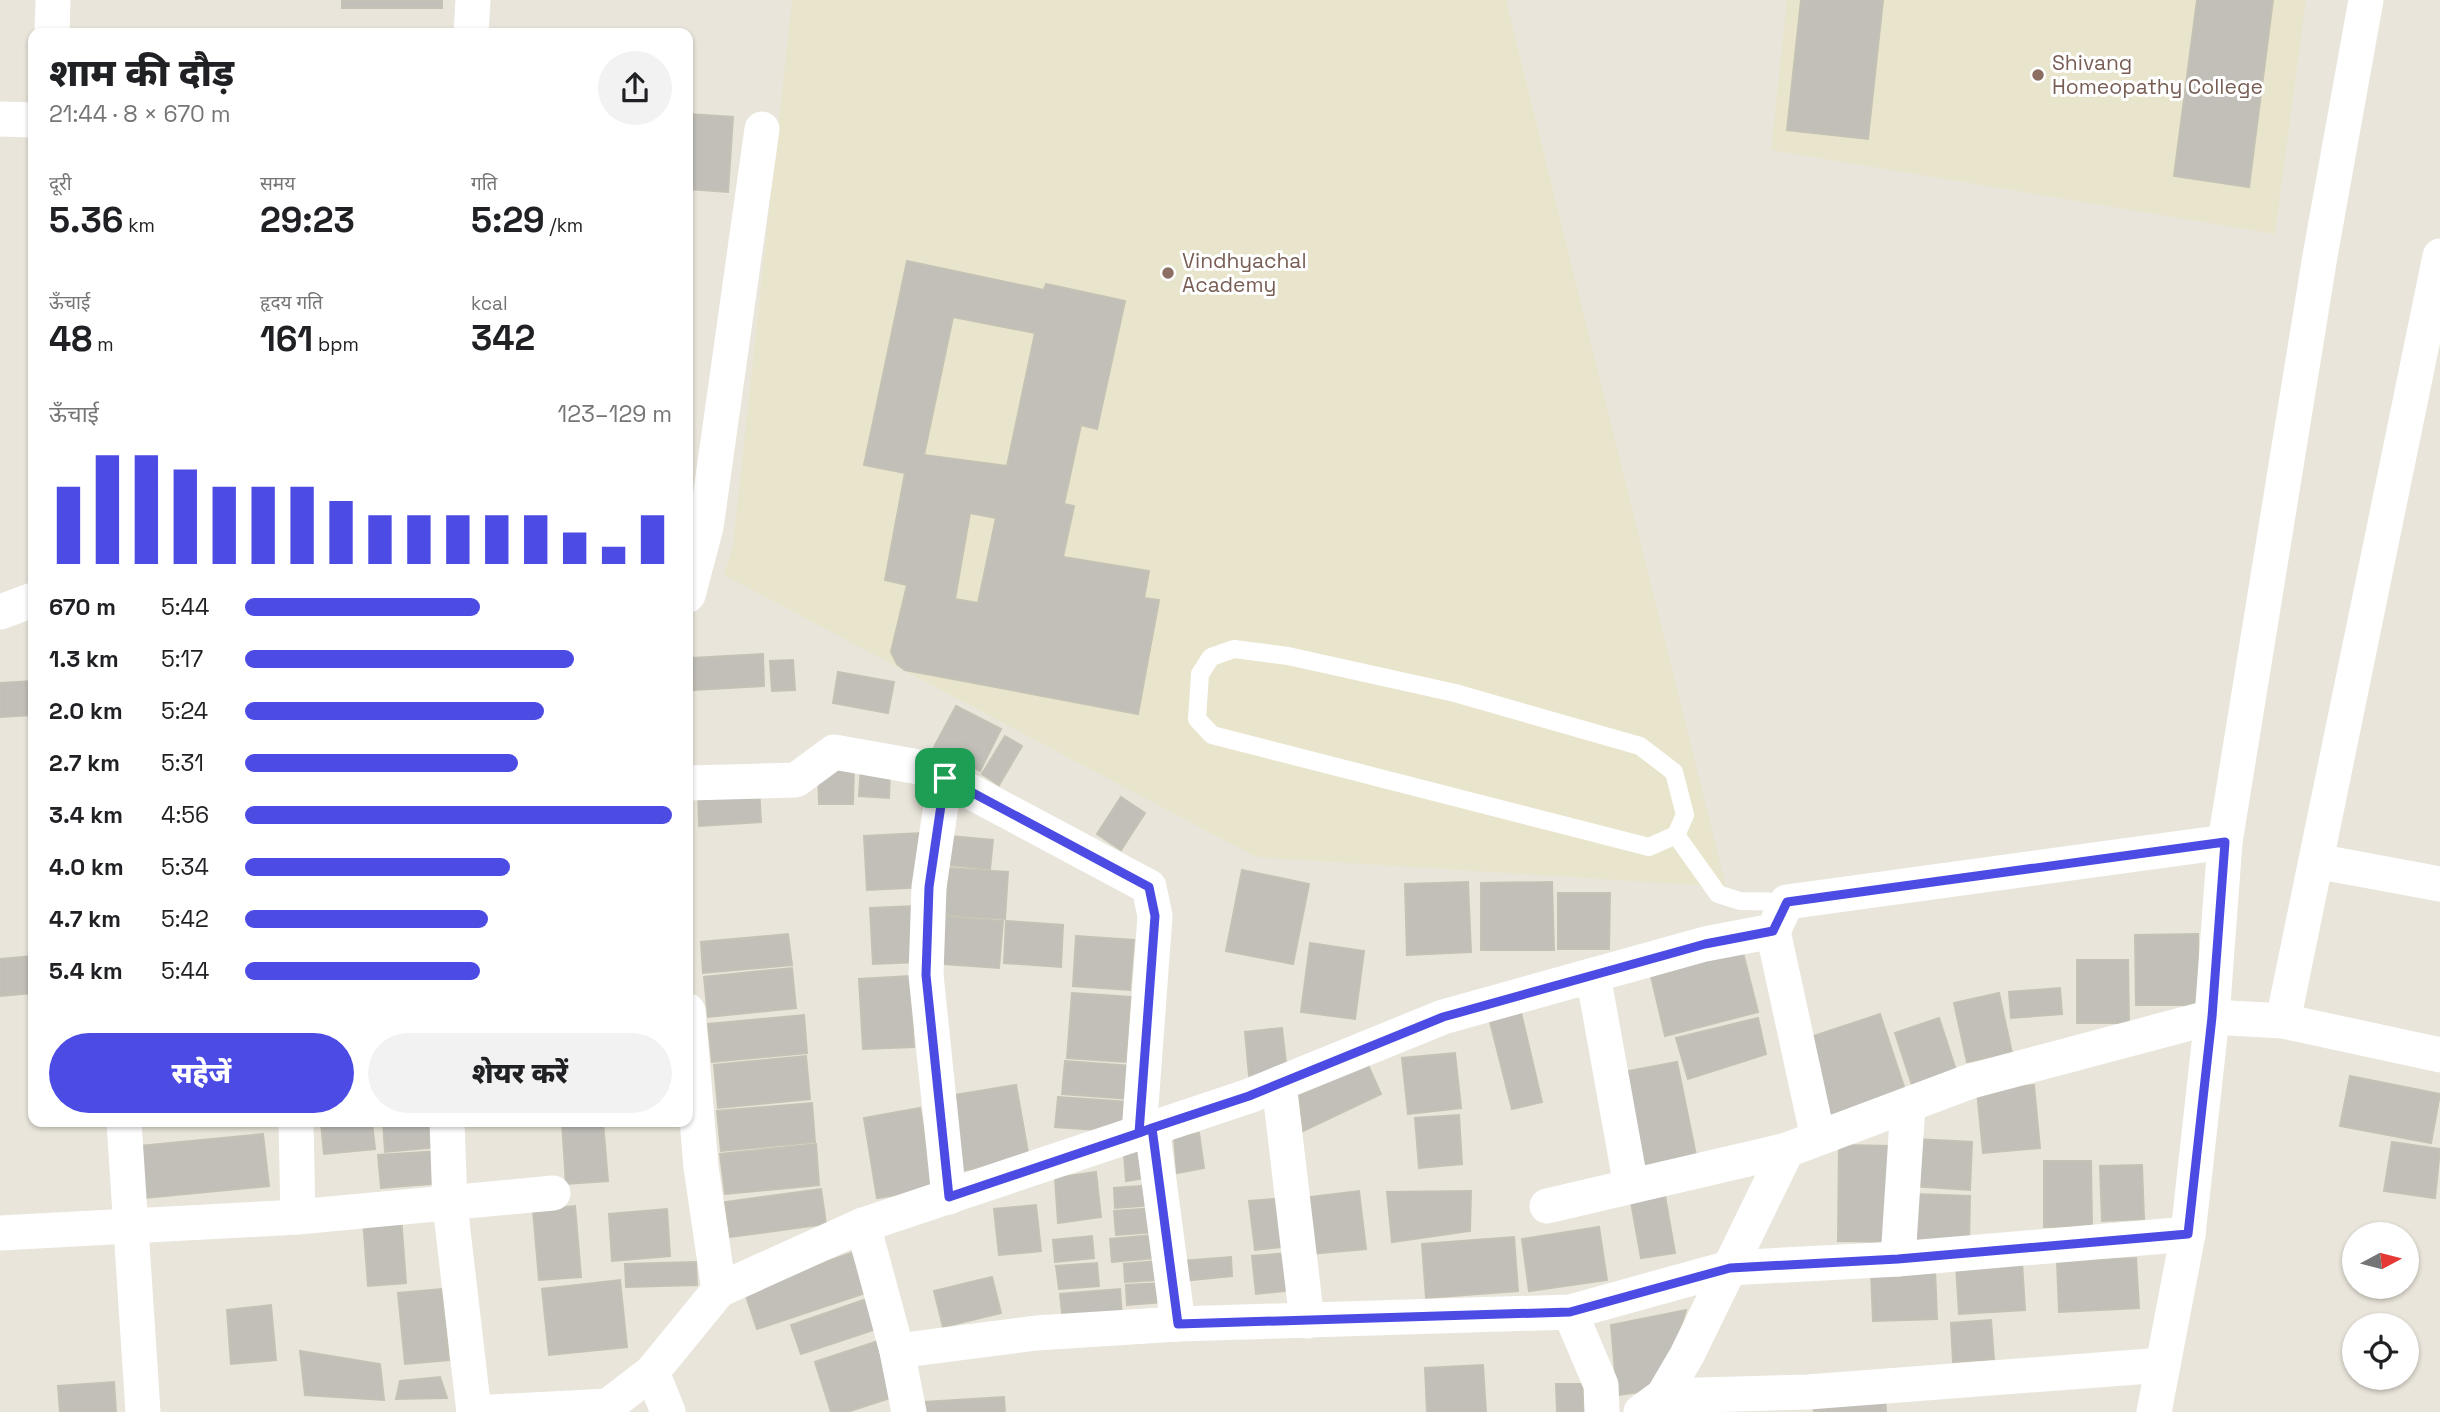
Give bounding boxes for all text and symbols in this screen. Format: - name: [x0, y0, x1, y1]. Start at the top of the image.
- text: शाम की दौड़: [49, 49, 234, 97]
- place label: Shivang Homeopathy College: [2052, 49, 2263, 100]
- button: share: [598, 51, 672, 125]
- marker: Shivang Homeopathy College: [2030, 67, 2046, 83]
- text: 21:44 · 8 × 670 m: [49, 99, 231, 129]
- text: दूरी: [49, 171, 72, 196]
- text: समय: [260, 171, 295, 196]
- text: गति: [471, 171, 497, 196]
- text: 5.36: [49, 198, 123, 242]
- text: 29:23: [260, 198, 355, 242]
- text: 5:29: [471, 198, 545, 242]
- text: km: [123, 213, 155, 238]
- text: /km: [545, 213, 583, 238]
- place label: Vindhyachal Academy: [1182, 247, 1307, 298]
- marker: Vindhyachal Academy: [1160, 265, 1176, 281]
- text: ऊँचाई: [49, 290, 90, 315]
- text: हृदय गति: [260, 290, 323, 315]
- text: kcal: [471, 291, 508, 316]
- text: 342: [471, 316, 535, 360]
- text: 48: [49, 317, 92, 361]
- text: 161: [260, 317, 313, 361]
- text: m: [92, 332, 114, 357]
- text: bpm: [313, 332, 359, 357]
- text: ऊँचाई: [49, 399, 99, 429]
- text: 123–129 m: [558, 399, 672, 429]
- text: 670 m: [49, 592, 116, 622]
- text: 5:44: [161, 592, 209, 622]
- text: 1.3 km: [49, 644, 119, 674]
- text: 5:17: [161, 644, 203, 674]
- text: 2.0 km: [49, 696, 123, 726]
- text: 5:24: [161, 696, 208, 726]
- text: 2.7 km: [49, 748, 120, 778]
- text: 5:31: [161, 748, 204, 778]
- pin: [915, 748, 975, 808]
- icon: arrive: [926, 759, 964, 797]
- text: 3.4 km: [49, 800, 123, 830]
- text: 4:56: [161, 800, 209, 830]
- text: 4.0 km: [49, 852, 124, 882]
- text: 5:34: [161, 852, 209, 882]
- text: 4.7 km: [49, 904, 121, 934]
- text: 5:42: [161, 904, 209, 934]
- text: 5.4 km: [49, 956, 123, 986]
- text: 5:44: [161, 956, 209, 986]
- button: सहेजें: [49, 1033, 354, 1113]
- button: शेयर करें: [368, 1033, 672, 1113]
- north arrow: [2342, 1222, 2418, 1298]
- map controls: [2342, 1222, 2419, 1390]
- button: locate: [2342, 1313, 2419, 1390]

